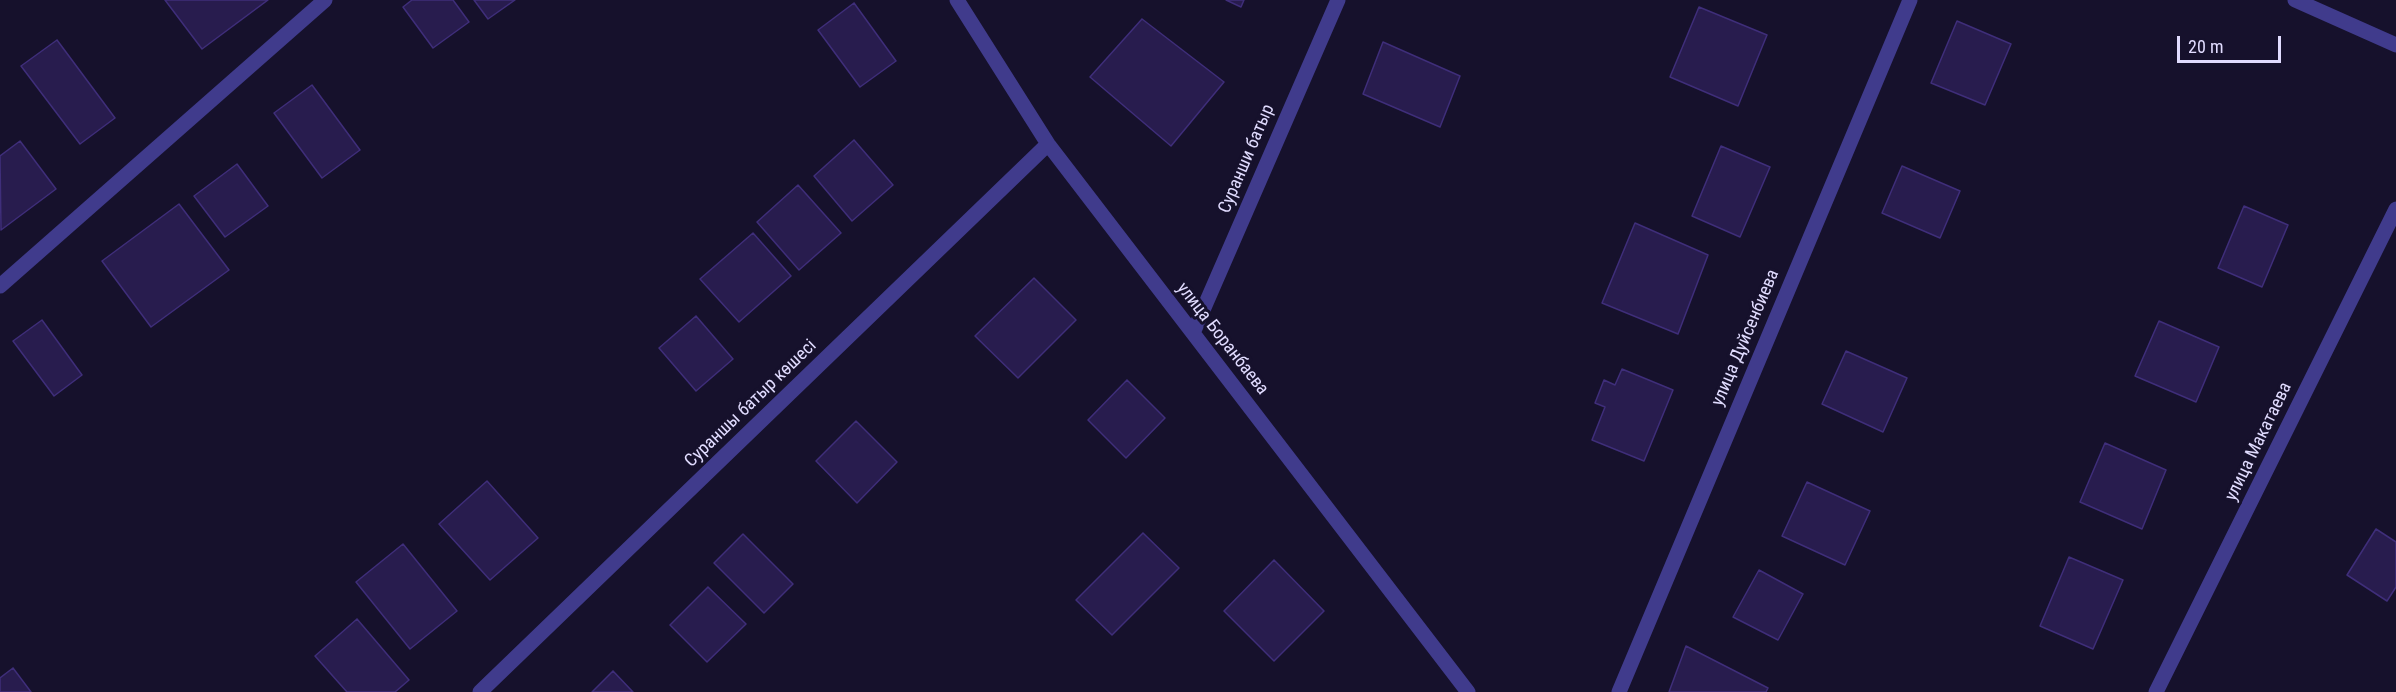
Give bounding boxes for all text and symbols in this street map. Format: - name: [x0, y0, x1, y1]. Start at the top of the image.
- scale bar: [2180, 24, 2284, 62]
- text: 20 m: [2188, 36, 2223, 57]
- street label: Суранши батыр: [1214, 101, 1280, 217]
- street label: улица Дуйсенбиева: [1708, 267, 1784, 409]
- street label: улица Боранбаева: [1171, 278, 1273, 400]
- street label: Сураншы батыр көшесі: [681, 336, 821, 472]
- street label: улица Макатаева: [2221, 379, 2297, 505]

